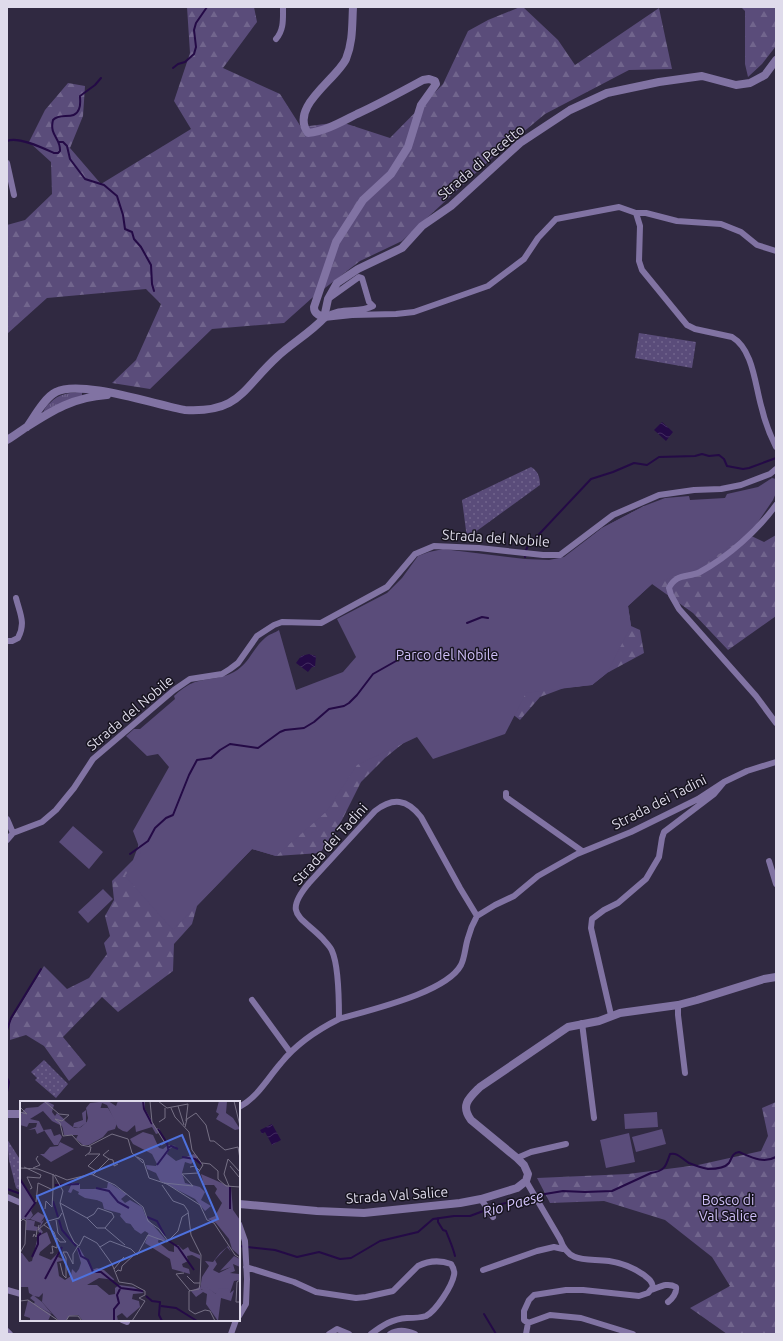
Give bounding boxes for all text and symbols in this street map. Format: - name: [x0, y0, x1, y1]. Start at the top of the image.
- street label: Strada di Pecetto: [435, 121, 527, 203]
- street label: Strada del Nobile: [442, 526, 550, 550]
- park label: Parco del Nobile: [396, 647, 498, 663]
- street label: Strada del Nobile: [84, 672, 176, 754]
- street label: Strada dei Tadini: [609, 771, 709, 833]
- street label: Strada dei Tadini: [289, 800, 371, 888]
- inset map: [20, 1101, 240, 1321]
- street label: Strada Val Salice: [345, 1183, 449, 1207]
- water label: Rio Paese: [480, 1187, 546, 1220]
- park label: Bosco di Val Salice: [699, 1192, 757, 1224]

